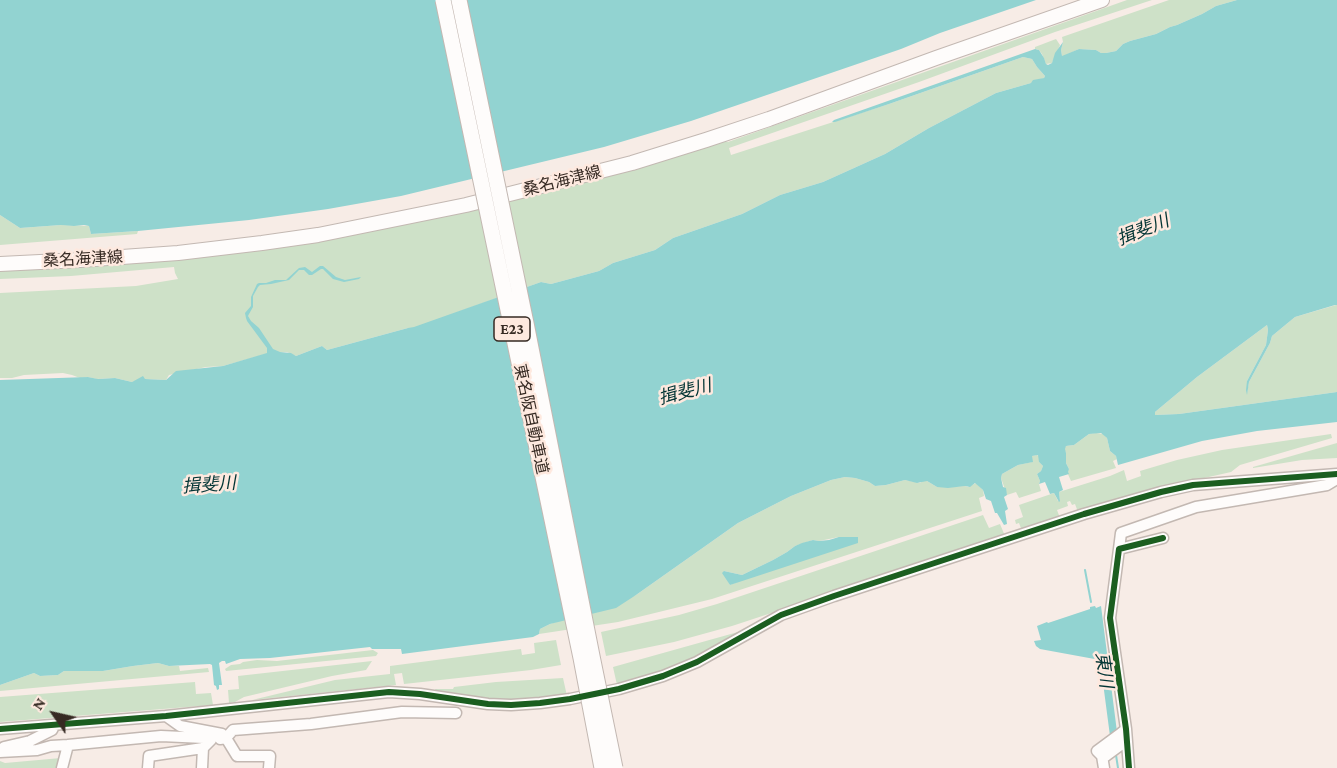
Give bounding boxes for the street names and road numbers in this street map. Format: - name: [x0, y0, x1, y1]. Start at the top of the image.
- street label: 桑名海津線: [521, 162, 603, 200]
- street label: 桑名海津線: [43, 247, 123, 271]
- road number: E23: [494, 317, 530, 341]
- street label: 東名阪自動車道: [510, 362, 552, 476]

